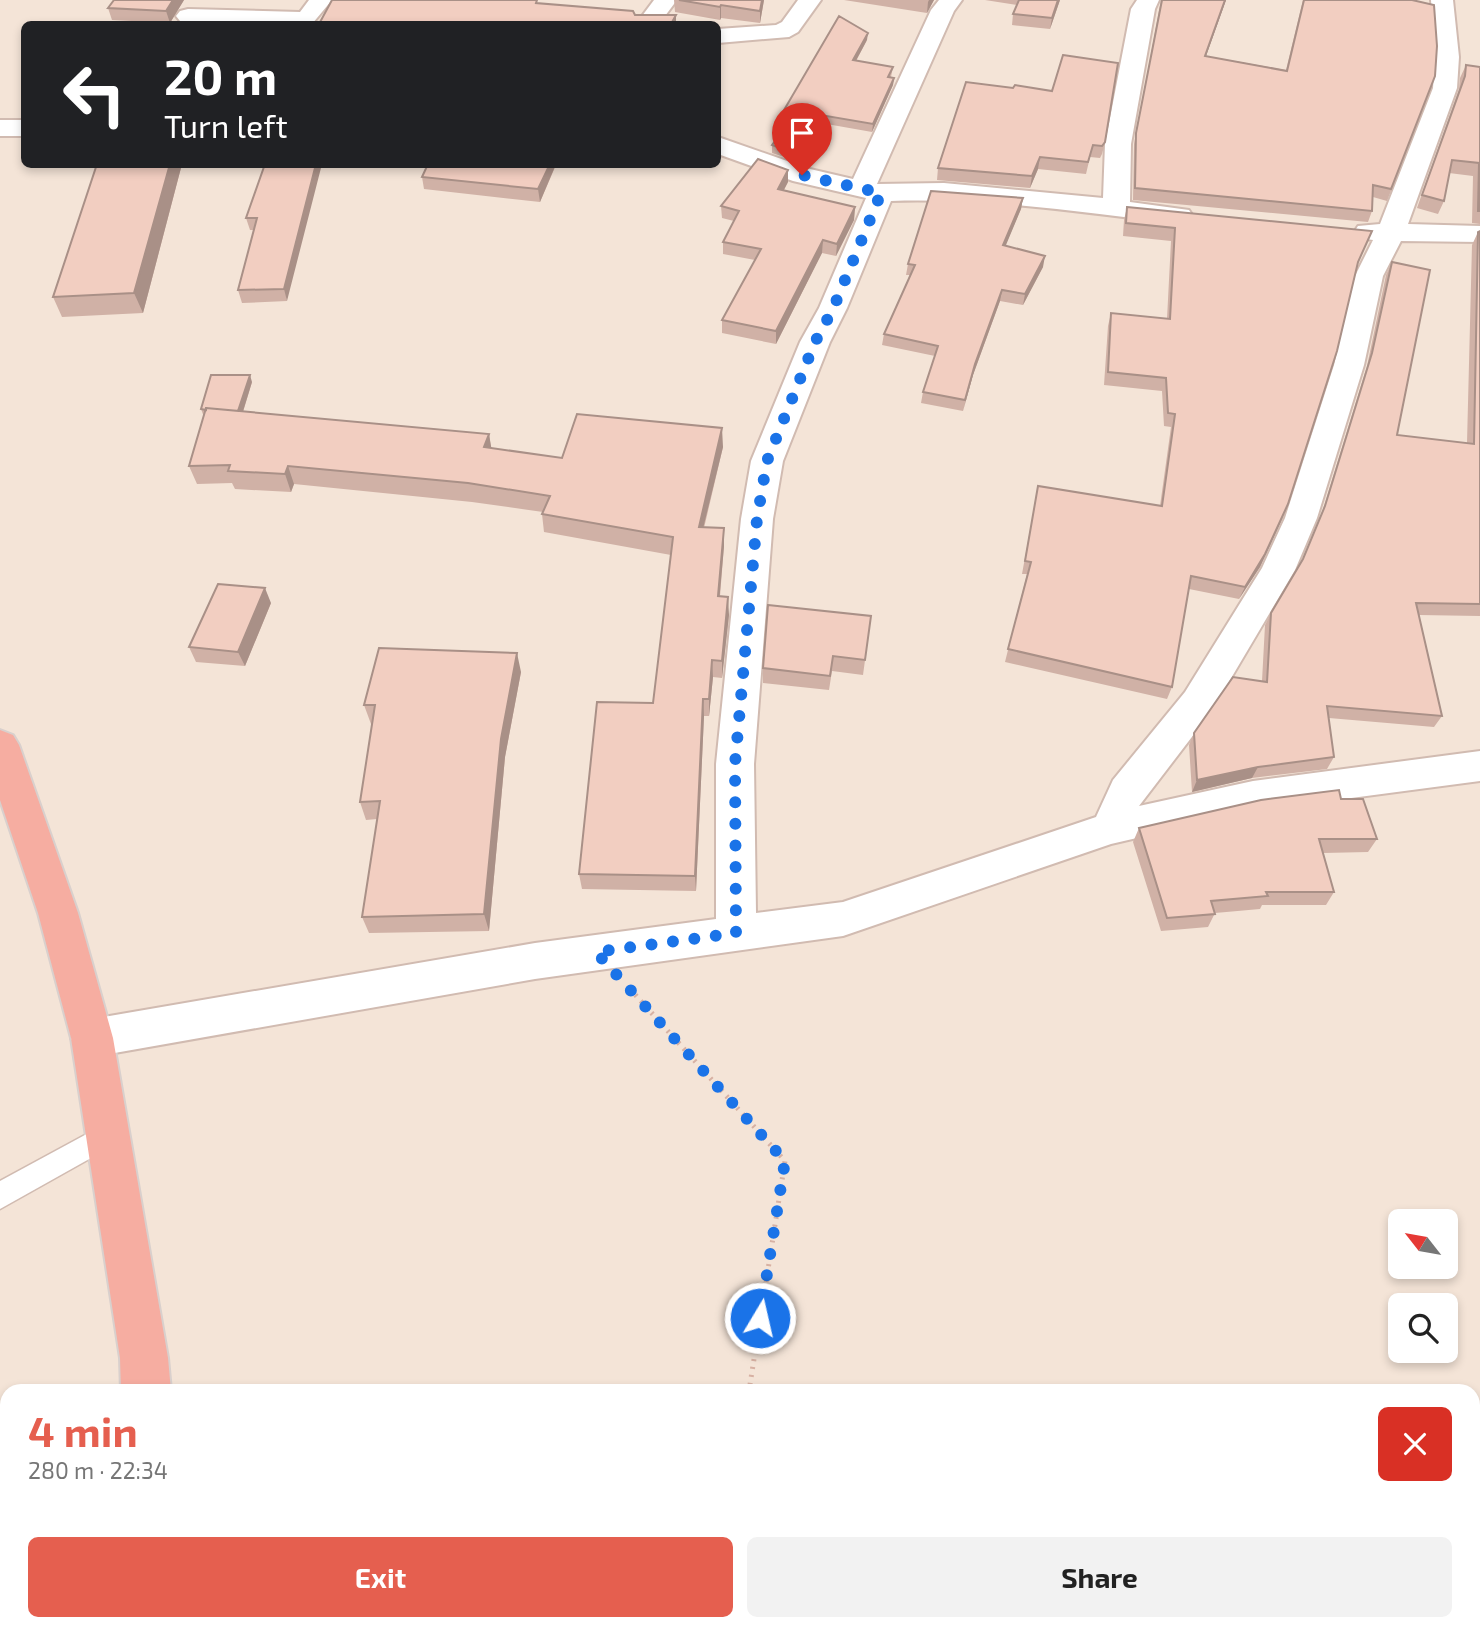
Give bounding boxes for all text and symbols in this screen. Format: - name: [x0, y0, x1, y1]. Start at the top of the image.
- text: 20 m: [164, 46, 277, 105]
- icon: left: [49, 49, 140, 140]
- pin: [772, 103, 832, 175]
- text: Turn left: [164, 106, 288, 144]
- icon: arrive: [783, 114, 821, 152]
- north arrow: [1388, 1209, 1458, 1279]
- map controls: [1388, 1209, 1458, 1363]
- position arrow: [723, 1281, 797, 1355]
- button: search: [1388, 1293, 1458, 1363]
- text: 4 min: [28, 1405, 138, 1455]
- button: close: [1378, 1407, 1452, 1481]
- text: 280 m · 22:34: [28, 1456, 168, 1484]
- button: Exit: [28, 1537, 733, 1617]
- button: Share: [747, 1537, 1452, 1617]

